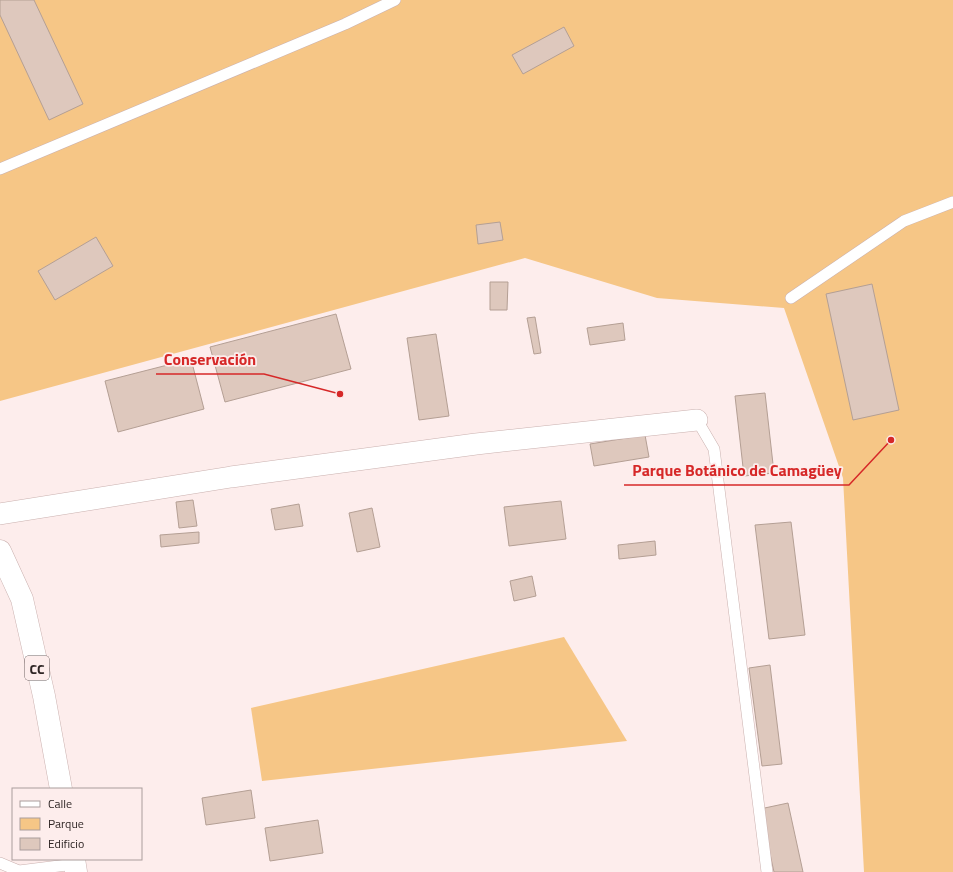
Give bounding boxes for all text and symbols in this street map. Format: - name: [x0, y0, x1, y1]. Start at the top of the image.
- callout: Conservación: [156, 346, 264, 374]
- text: Conservación: [164, 347, 256, 371]
- callout: Parque Botánico de Camagüey: [624, 457, 849, 485]
- text: Parque Botánico de Camagüey: [632, 458, 842, 482]
- road number: CC: [25, 656, 49, 680]
- legend: [12, 788, 142, 860]
- text: Calle: [48, 794, 72, 813]
- text: Parque: [48, 814, 84, 833]
- text: Edificio: [48, 834, 84, 853]

